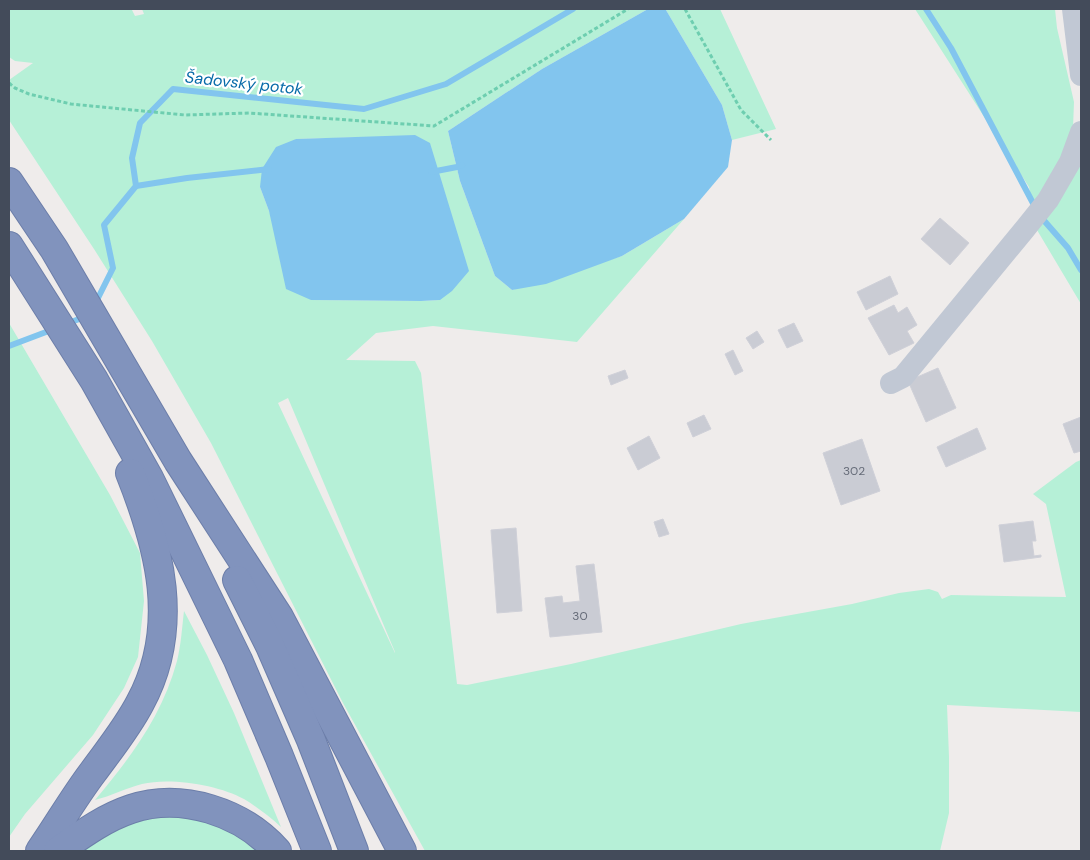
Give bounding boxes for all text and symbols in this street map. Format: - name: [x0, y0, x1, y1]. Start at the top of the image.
- water label: Šadovský potok: [184, 66, 305, 100]
- house number: 302: [843, 463, 865, 479]
- house number: 30: [572, 608, 588, 624]

